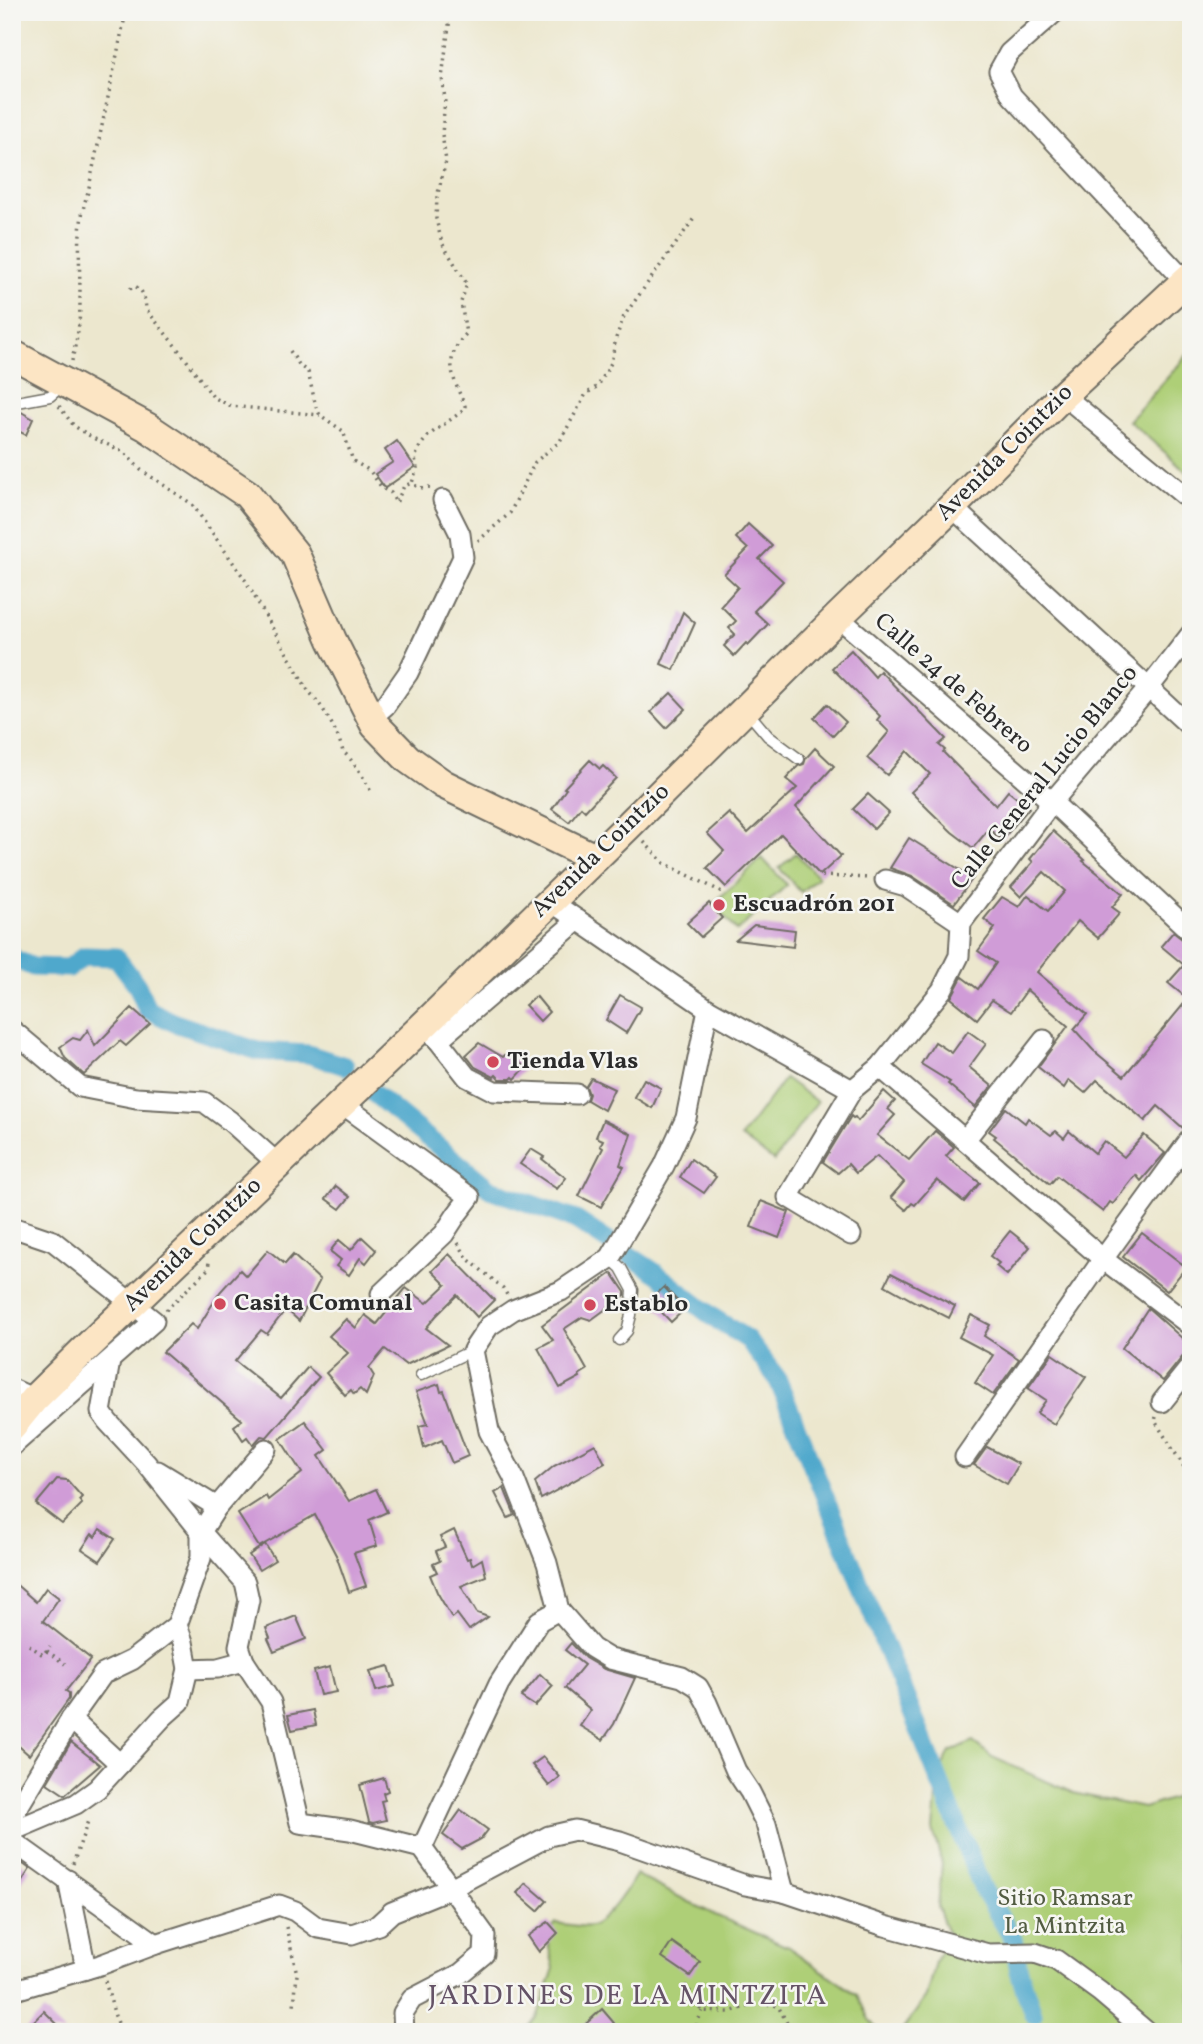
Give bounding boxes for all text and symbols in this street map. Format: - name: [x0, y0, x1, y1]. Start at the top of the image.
- street label: Avenida Cointzio: [929, 377, 1081, 529]
- street label: Calle 24 de Febrero: [866, 606, 1040, 762]
- street label: Calle General Lucio Blanco: [943, 658, 1147, 898]
- street label: Avenida Cointzio: [524, 776, 678, 926]
- place label: Escuadrón 201: [733, 888, 895, 922]
- marker: Escuadrón 201: [711, 897, 727, 913]
- place label: Tienda Vlas: [507, 1045, 638, 1079]
- marker: Tienda Vlas: [485, 1054, 501, 1070]
- street label: Avenida Cointzio: [116, 1170, 270, 1320]
- place label: Casita Comunal: [234, 1287, 412, 1321]
- place label: Establo: [604, 1288, 688, 1322]
- marker: Casita Comunal: [212, 1296, 228, 1312]
- marker: Establo: [582, 1297, 598, 1313]
- park label: Sitio Ramsar La Mintzita: [997, 1882, 1133, 1944]
- district label: JARDINES DE LA MINTZITA: [428, 1977, 828, 2016]

